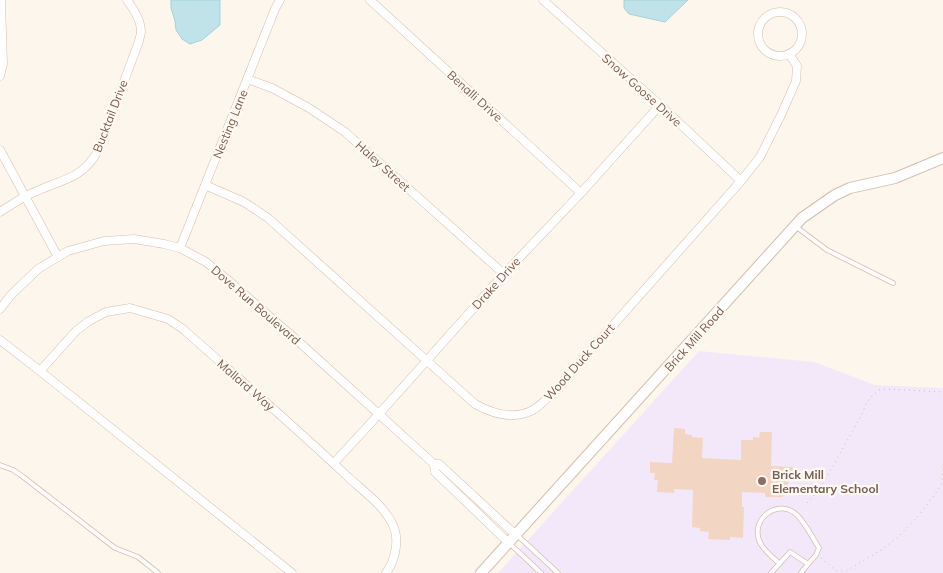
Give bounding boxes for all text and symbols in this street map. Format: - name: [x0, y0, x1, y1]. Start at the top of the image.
- street label: Snow Goose Drive: [599, 50, 685, 130]
- street label: Benalli Drive: [444, 67, 506, 125]
- street label: Bucktail Drive: [89, 78, 131, 154]
- street label: Nesting Lane: [209, 87, 251, 161]
- street label: Haley Street: [353, 138, 413, 194]
- street label: Drake Drive: [469, 254, 523, 312]
- street label: Dove Run Boulevard: [208, 262, 304, 348]
- street label: Brick Mill Road: [661, 303, 727, 375]
- street label: Wood Duck Court: [541, 320, 617, 404]
- street label: Mallard Way: [214, 356, 278, 414]
- place label: Brick Mill Elementary School: [772, 467, 879, 496]
- marker: Brick Mill Elementary School: [756, 475, 768, 487]

